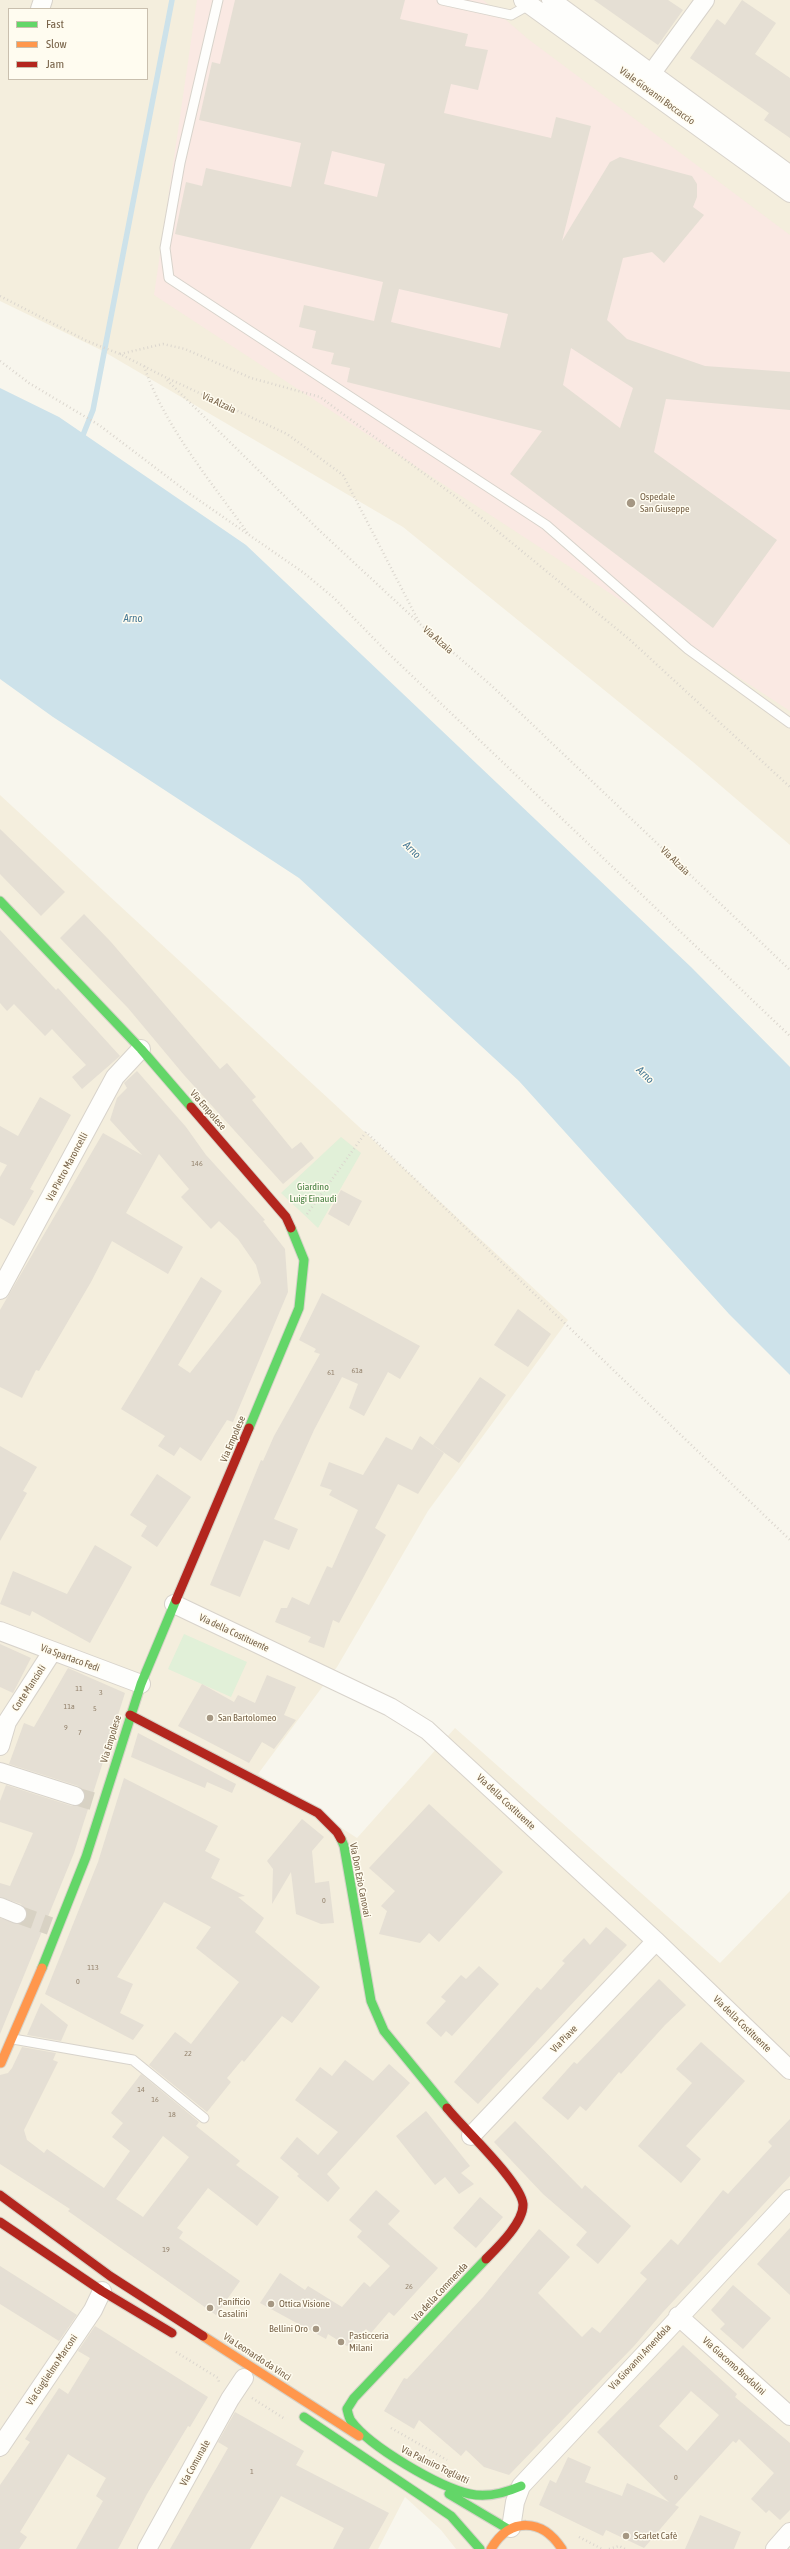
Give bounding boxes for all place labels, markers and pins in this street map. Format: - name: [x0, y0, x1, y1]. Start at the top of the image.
- place label: Ospedale San Giuseppe: [640, 491, 690, 514]
- marker: Ospedale San Giuseppe: [625, 497, 637, 509]
- place label: San Bartolomeo: [218, 1712, 276, 1724]
- marker: San Bartolomeo: [205, 1713, 215, 1723]
- place label: Panificio Casalini: [218, 2296, 250, 2320]
- place label: Ottica Visione: [279, 2298, 330, 2310]
- marker: Ottica Visione: [266, 2299, 276, 2309]
- marker: Panificio Casalini: [205, 2303, 215, 2313]
- place label: Bellini Oro: [269, 2323, 308, 2335]
- marker: Bellini Oro: [311, 2324, 321, 2334]
- place label: Pasticceria Milani: [349, 2330, 389, 2354]
- marker: Pasticceria Milani: [336, 2337, 346, 2347]
- place label: Scarlet Cafè: [634, 2530, 677, 2542]
- marker: Scarlet Cafè: [621, 2531, 631, 2541]

